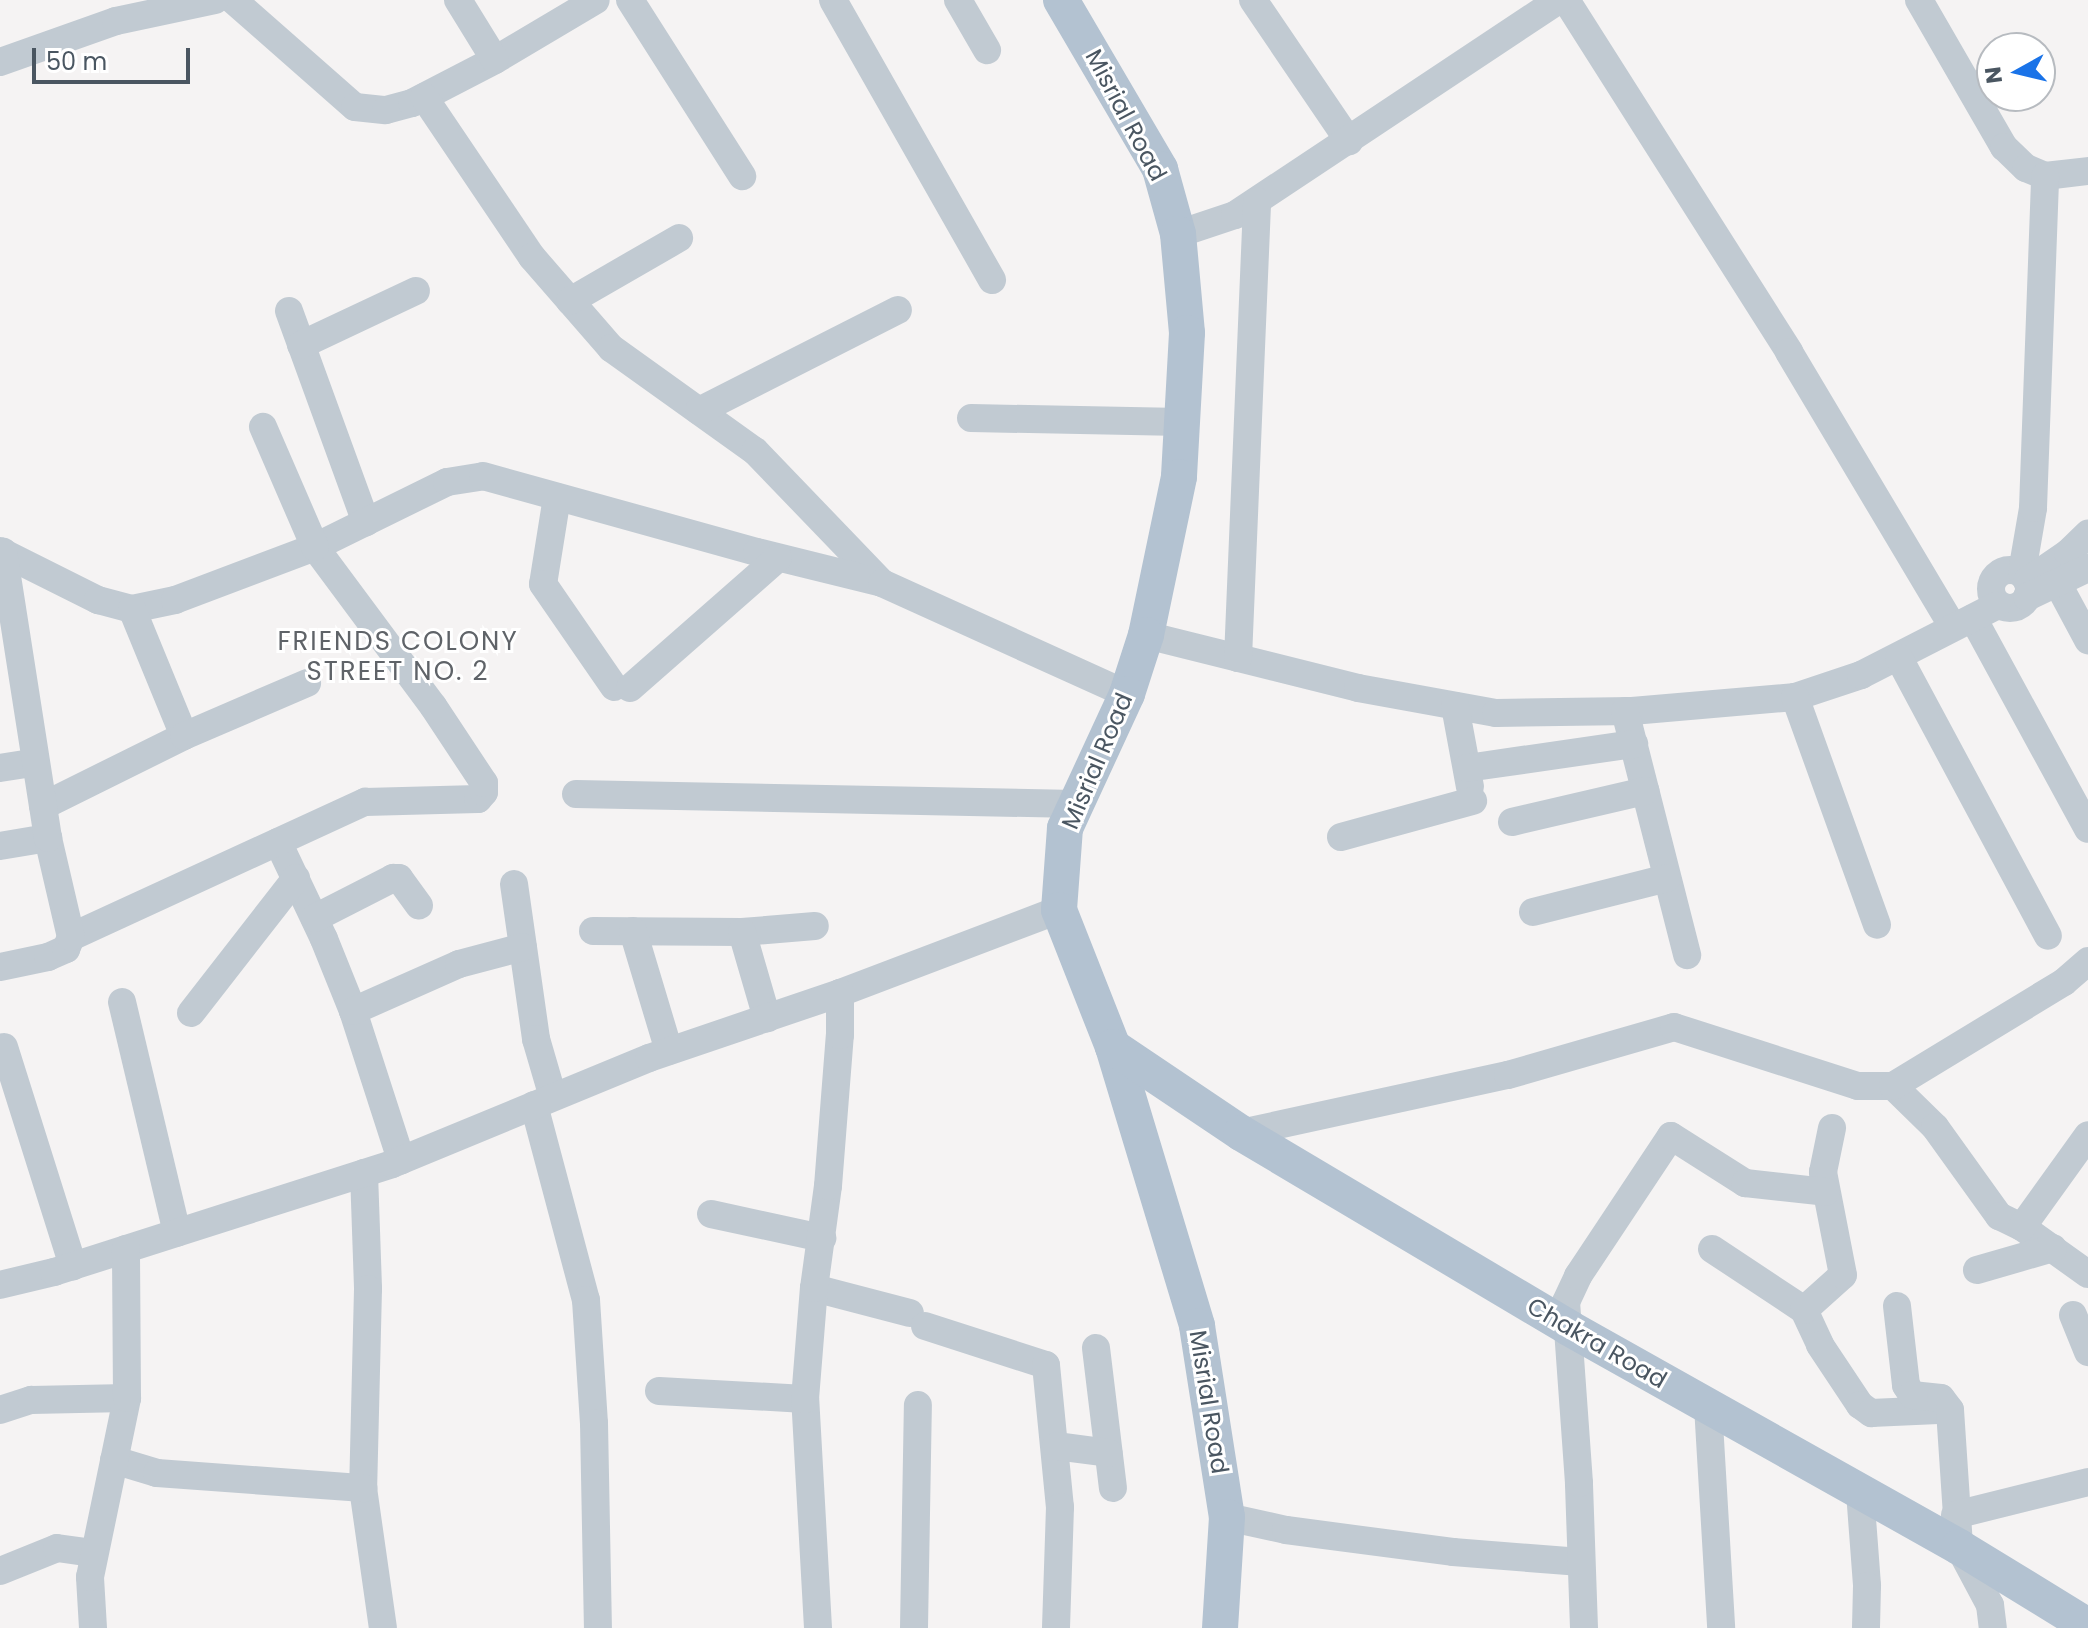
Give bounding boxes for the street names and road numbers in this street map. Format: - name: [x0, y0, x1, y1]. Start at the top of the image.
- street label: Misrial Road: [1079, 44, 1173, 186]
- street label: Misrial Road: [1055, 689, 1139, 833]
- street label: Chakra Road: [1522, 1291, 1672, 1395]
- street label: Misrial Road: [1183, 1328, 1235, 1476]

